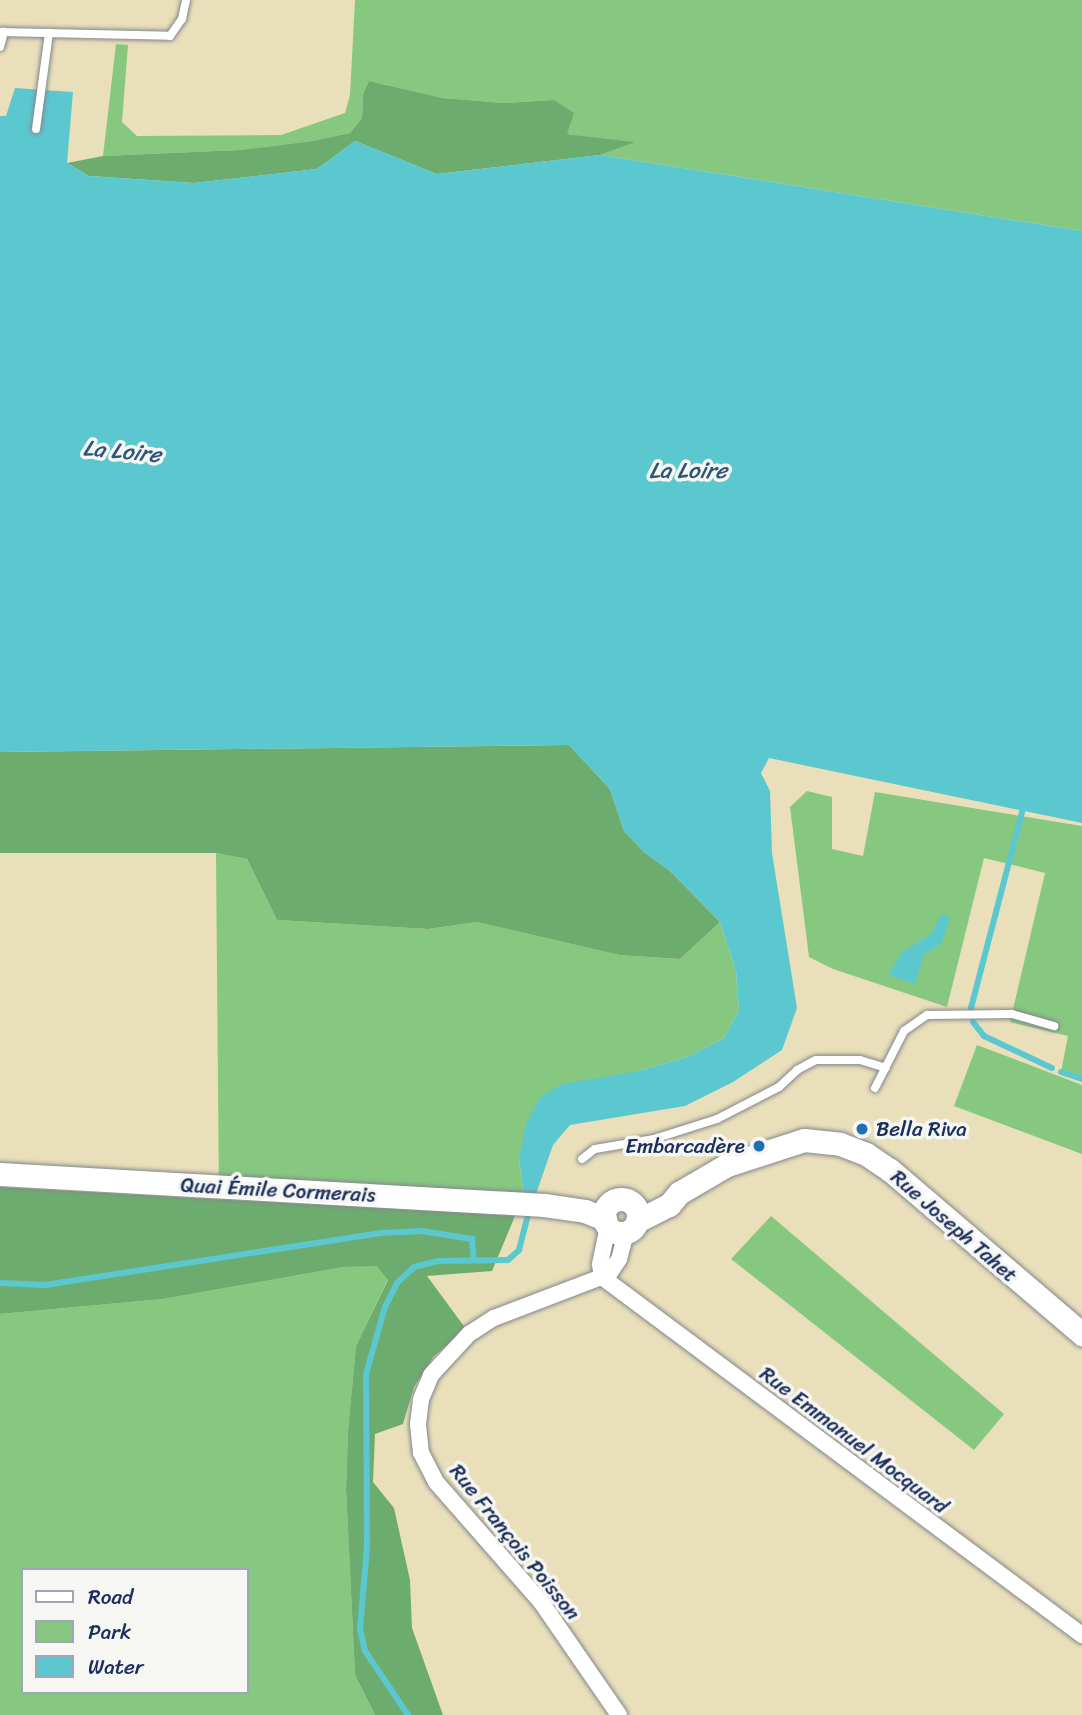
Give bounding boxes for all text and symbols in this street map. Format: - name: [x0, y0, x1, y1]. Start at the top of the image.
- water label: La Loire: [82, 435, 162, 469]
- water label: La Loire: [649, 457, 727, 485]
- place label: Bella Riva: [876, 1116, 967, 1142]
- marker: Bella Riva: [854, 1121, 870, 1137]
- place label: Embarcadère: [625, 1133, 745, 1159]
- marker: Embarcadère: [751, 1138, 767, 1154]
- street label: Rue Joseph Tahet: [885, 1164, 1023, 1288]
- street label: Quai Émile Cormerais: [179, 1172, 377, 1208]
- street label: Rue Emmanuel Mocquard: [755, 1361, 953, 1519]
- street label: Rue François Poisson: [444, 1459, 586, 1625]
- legend: [21, 1568, 248, 1694]
- text: Road: [88, 1578, 133, 1616]
- text: Park: [88, 1613, 131, 1651]
- text: Water: [88, 1648, 143, 1686]

